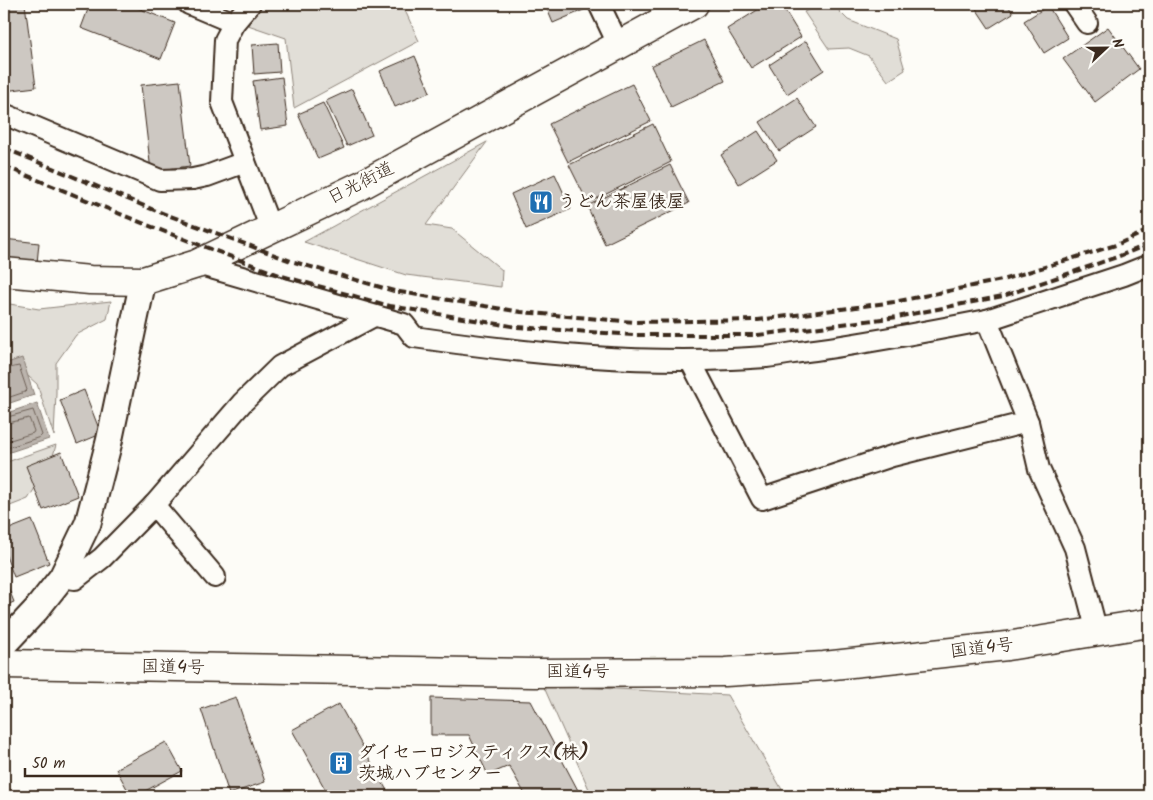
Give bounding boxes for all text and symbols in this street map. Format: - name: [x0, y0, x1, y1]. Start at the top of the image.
- north arrow: [1080, 22, 1130, 72]
- text: N: [1105, 35, 1129, 52]
- street label: 日光街道: [322, 155, 400, 213]
- place label: うどん茶屋俵屋: [558, 188, 685, 217]
- restaurant icon: うどん茶屋俵屋: [528, 189, 554, 215]
- street label: 国道4号: [949, 631, 1015, 667]
- street label: 国道4号: [141, 653, 205, 683]
- street label: 国道4号: [546, 658, 610, 687]
- place label: ダイセーロジスティクス(株) 茨城ハブセンター: [358, 739, 589, 789]
- scale bar: [25, 745, 181, 777]
- building icon: ダイセーロジスティクス(株) 茨城ハブセンター: [328, 750, 354, 776]
- text: 50 m: [32, 752, 66, 776]

